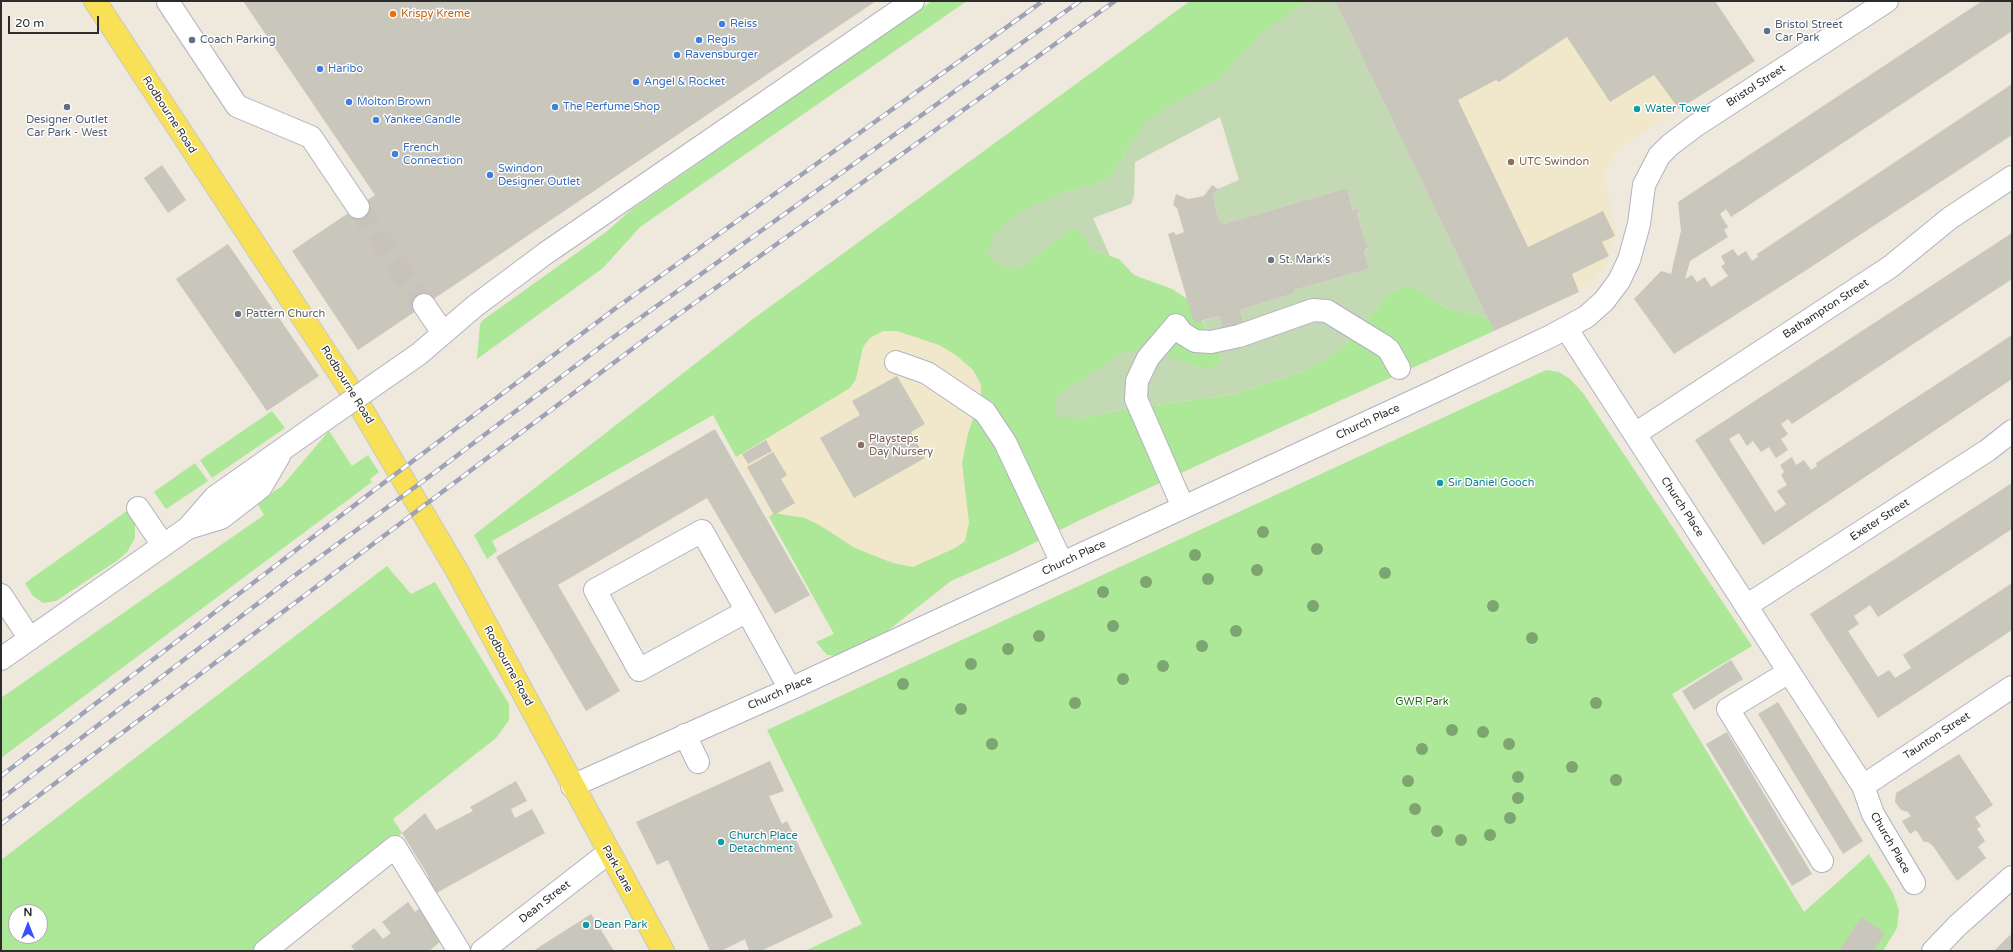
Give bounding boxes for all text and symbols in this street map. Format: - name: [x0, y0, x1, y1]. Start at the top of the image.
- place label: Krispy Kreme: [401, 7, 470, 21]
- scale bar: [10, 8, 101, 34]
- marker: Krispy Kreme: [388, 9, 398, 19]
- text: 20 m: [15, 16, 44, 30]
- place label: Reiss: [730, 17, 757, 31]
- place label: Bristol Street Car Park: [1775, 18, 1843, 44]
- marker: Reiss: [717, 19, 727, 29]
- marker: Bristol Street Car Park: [1762, 26, 1772, 36]
- place label: Coach Parking: [200, 33, 276, 47]
- place label: Regis: [707, 33, 736, 47]
- marker: Coach Parking: [187, 35, 197, 45]
- marker: Regis: [694, 35, 704, 45]
- place label: Ravensburger: [685, 48, 758, 62]
- marker: Ravensburger: [672, 50, 682, 60]
- place label: Haribo: [328, 62, 363, 76]
- street label: Bristol Street: [1724, 62, 1788, 110]
- marker: Haribo: [315, 64, 325, 74]
- street label: Rodbourne Road: [139, 74, 199, 156]
- place label: Angel & Rocket: [644, 75, 725, 89]
- marker: Angel & Rocket: [631, 77, 641, 87]
- place label: Molton Brown: [357, 95, 431, 109]
- marker: Molton Brown: [344, 97, 354, 107]
- place label: The Perfume Shop: [563, 100, 660, 114]
- marker: Designer Outlet Car Park - West: [62, 102, 72, 112]
- marker: The Perfume Shop: [550, 102, 560, 112]
- place label: Water Tower: [1645, 102, 1711, 116]
- marker: Water Tower: [1632, 104, 1642, 114]
- place label: Designer Outlet Car Park - West: [26, 113, 108, 139]
- place label: Yankee Candle: [384, 113, 461, 127]
- marker: Yankee Candle: [371, 115, 381, 125]
- place label: French Connection: [403, 141, 463, 167]
- marker: French Connection: [390, 149, 400, 159]
- place label: UTC Swindon: [1519, 155, 1589, 169]
- marker: UTC Swindon: [1506, 157, 1516, 167]
- place label: Swindon Designer Outlet: [498, 162, 580, 188]
- marker: Swindon Designer Outlet: [485, 170, 495, 180]
- place label: St. Mark's: [1279, 253, 1330, 267]
- marker: St. Mark's: [1266, 255, 1276, 265]
- street label: Bathampton Street: [1781, 276, 1871, 342]
- place label: Pattern Church: [246, 307, 325, 321]
- marker: Pattern Church: [233, 309, 243, 319]
- street label: Rodbourne Road: [318, 344, 376, 426]
- street label: Church Place: [1334, 401, 1402, 443]
- place label: Playsteps Day Nursery: [869, 432, 933, 458]
- marker: Playsteps Day Nursery: [856, 440, 866, 450]
- street label: Church Place: [1658, 475, 1706, 539]
- place label: Sir Daniel Gooch: [1448, 476, 1534, 490]
- marker: Sir Daniel Gooch: [1435, 478, 1445, 488]
- street label: Exeter Street: [1848, 496, 1912, 544]
- street label: Church Place: [1040, 537, 1108, 579]
- street label: Rodbourne Road: [481, 624, 535, 708]
- street label: Church Place: [746, 673, 814, 713]
- park label: GWR Park: [1395, 695, 1449, 709]
- street label: Taunton Street: [1901, 709, 1973, 763]
- street label: Church Place: [1867, 810, 1913, 876]
- place label: Church Place Detachment: [729, 829, 798, 855]
- marker: Church Place Detachment: [716, 837, 726, 847]
- street label: Park Lane: [599, 843, 635, 895]
- street label: Dean Street: [517, 878, 573, 926]
- north arrow: [8, 904, 48, 944]
- text: N: [24, 906, 32, 919]
- place label: Dean Park: [594, 918, 648, 932]
- marker: Dean Park: [581, 920, 591, 930]

